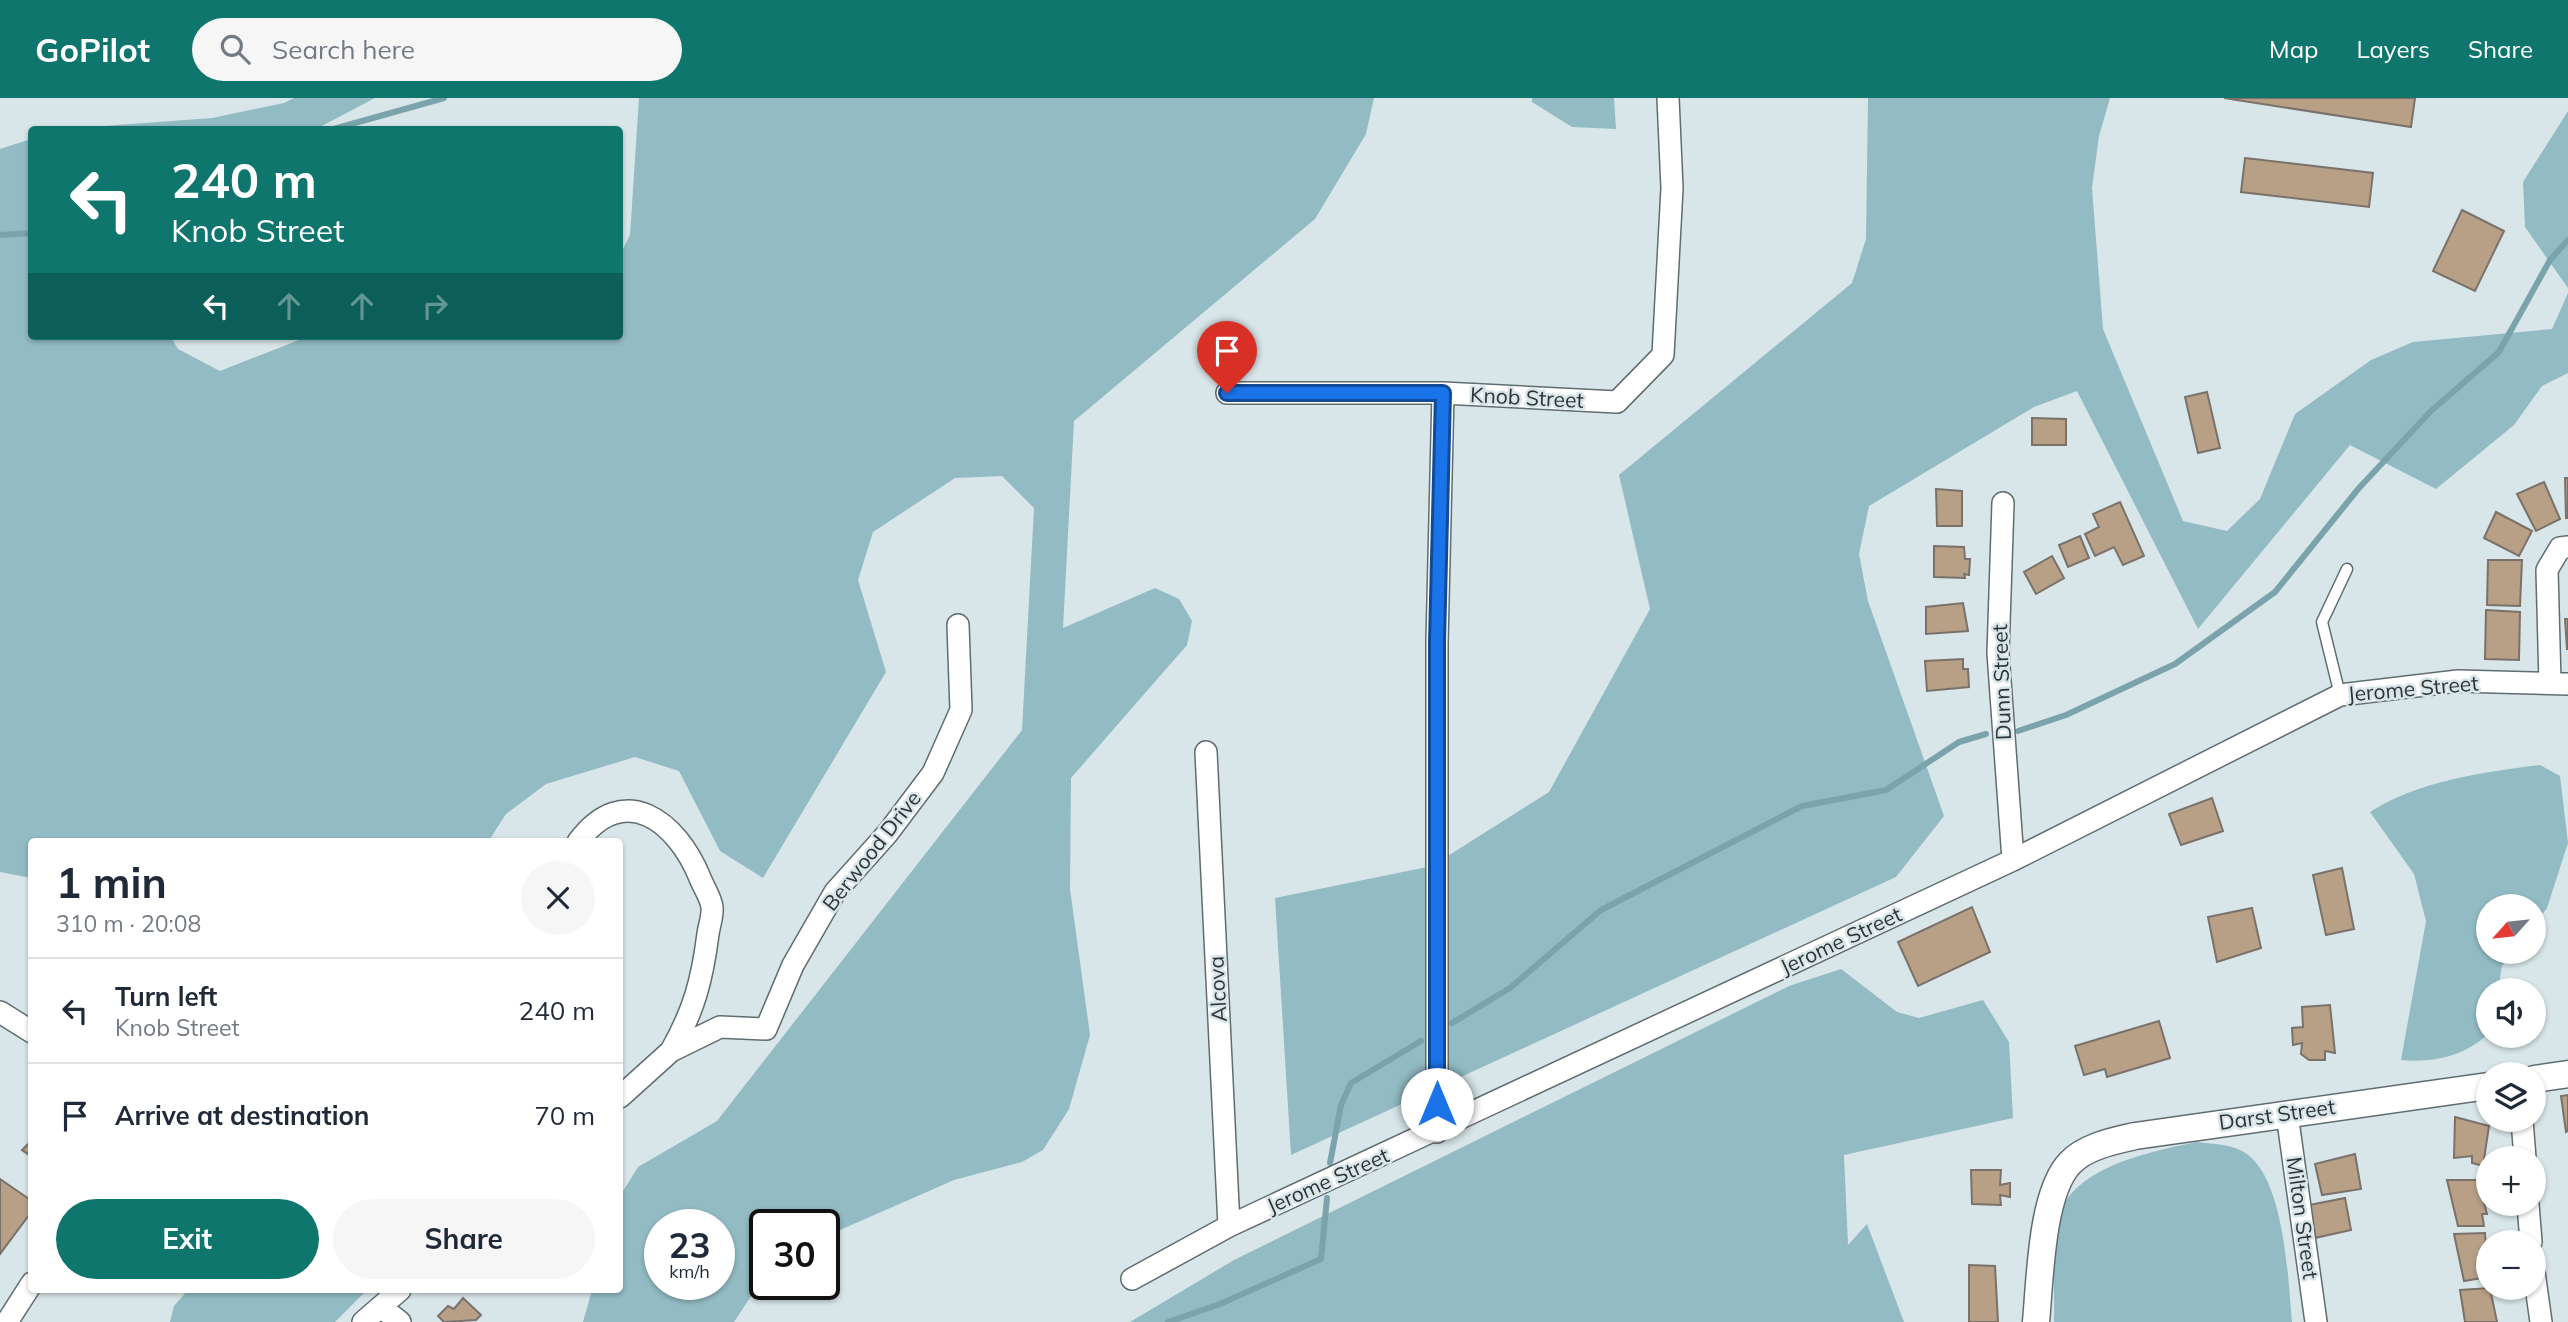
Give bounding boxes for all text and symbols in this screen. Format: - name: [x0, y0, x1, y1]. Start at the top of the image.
- search box: [192, 18, 682, 81]
- text: GoPilot: [35, 29, 150, 70]
- icon: search: [216, 30, 254, 68]
- text: Search here: [272, 33, 415, 66]
- text: Map: [2269, 34, 2318, 64]
- text: Layers: [2356, 34, 2430, 64]
- text: Share: [2468, 34, 2533, 64]
- text: 240 m: [171, 149, 317, 210]
- icon: left: [56, 154, 147, 245]
- text: Knob Street: [171, 210, 344, 250]
- icon: left: [197, 287, 235, 325]
- icon: ahead: [270, 287, 308, 325]
- icon: ahead: [343, 287, 381, 325]
- icon: right: [416, 287, 454, 325]
- pin: [1197, 321, 1257, 393]
- icon: arrive: [1208, 332, 1246, 370]
- street label: Knob Street: [1470, 381, 1585, 413]
- street label: Dunn Street: [1986, 624, 2016, 740]
- street label: Jerome Street: [2346, 669, 2479, 707]
- street label: Berwood Drive: [816, 785, 926, 915]
- text: 1 min: [56, 856, 167, 909]
- button: close: [521, 861, 595, 935]
- north arrow: [2476, 894, 2546, 964]
- map controls: [2476, 894, 2546, 1300]
- street label: Jerome Street: [1776, 901, 1906, 980]
- text: 310 m · 20:08: [56, 909, 201, 938]
- street label: Alcova: [1202, 955, 1232, 1023]
- button: sound: [2476, 978, 2546, 1048]
- text: Turn left: [115, 980, 217, 1013]
- icon: left: [56, 992, 94, 1030]
- text: 240 m: [519, 994, 595, 1027]
- text: Knob Street: [115, 1013, 240, 1042]
- button: layers: [2476, 1062, 2546, 1132]
- position arrow: [1400, 1067, 1474, 1141]
- street label: Darst Street: [2217, 1093, 2337, 1135]
- icon: arrive: [56, 1097, 94, 1135]
- text: Arrive at destination: [115, 1099, 370, 1132]
- text: 70 m: [534, 1099, 595, 1132]
- street label: Jerome Street: [1262, 1142, 1393, 1219]
- button: +: [2476, 1146, 2546, 1216]
- street label: Milton Street: [2282, 1155, 2324, 1281]
- button: Exit: [56, 1199, 319, 1279]
- button: Share: [333, 1199, 595, 1279]
- speed limit sign: 30: [749, 1209, 840, 1300]
- text: 23: [668, 1223, 711, 1267]
- button: −: [2476, 1230, 2546, 1300]
- text: km/h: [669, 1260, 710, 1283]

